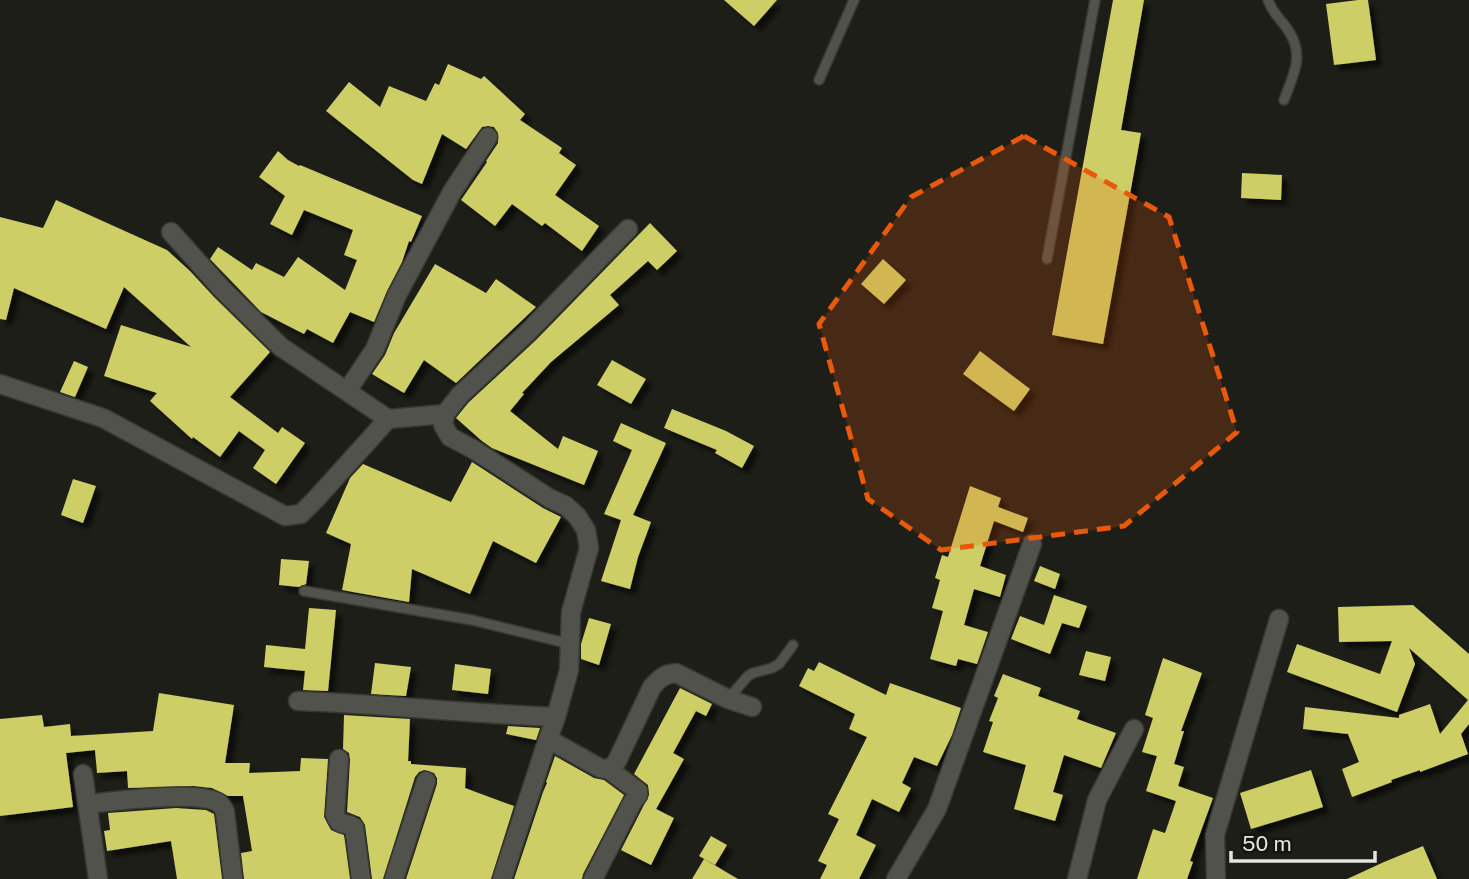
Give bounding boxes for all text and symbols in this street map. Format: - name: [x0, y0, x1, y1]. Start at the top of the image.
- scale bar: [1231, 820, 1374, 864]
- text: 50 m: [1242, 831, 1292, 856]

